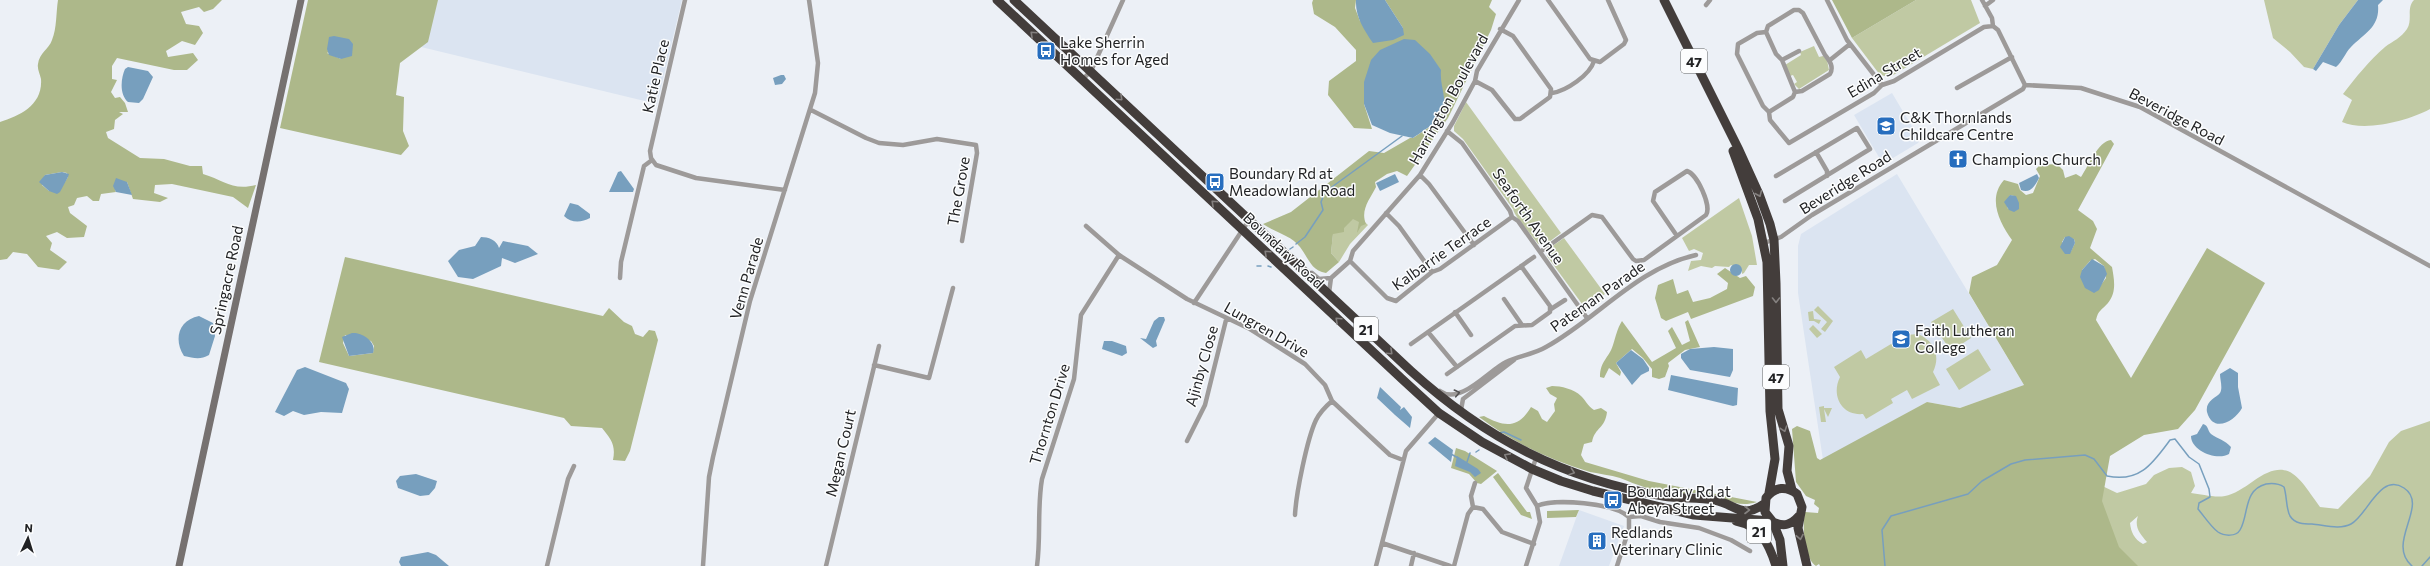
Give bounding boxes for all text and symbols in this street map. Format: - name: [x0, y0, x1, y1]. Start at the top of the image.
- one-way arrow: [1030, 31, 1038, 39]
- street label: Harrington Boulevard: [1405, 31, 1491, 167]
- place label: Lake Sherrin Homes for Aged: [1060, 33, 1169, 68]
- street label: Katie Place: [638, 37, 672, 115]
- bus stop icon: Lake Sherrin Homes for Aged: [1035, 40, 1057, 62]
- street label: Edina Street: [1844, 43, 1924, 101]
- road number: 47: [1681, 49, 1707, 73]
- street label: Beveridge Road: [2126, 83, 2228, 149]
- one-way arrow: [1115, 93, 1122, 100]
- place label: C&K Thornlands Childcare Centre: [1900, 108, 2014, 143]
- school or university icon: C&K Thornlands Childcare Centre: [1875, 115, 1897, 137]
- street label: Beveridge Road: [1796, 147, 1894, 217]
- church icon: Champions Church: [1947, 148, 1969, 170]
- place label: Champions Church: [1972, 150, 2101, 168]
- street label: The Grove: [943, 155, 973, 227]
- place label: Boundary Rd at Meadowland Road: [1229, 164, 1355, 199]
- street label: Seaforth Avenue: [1489, 165, 1569, 267]
- bus stop icon: Boundary Rd at Meadowland Road: [1204, 171, 1226, 193]
- one-way arrow: [1754, 190, 1762, 198]
- one-way arrow: [1211, 200, 1219, 208]
- street label: Boundary Road: [1240, 208, 1328, 292]
- street label: Kalbarrie Terrace: [1388, 212, 1494, 294]
- street label: Springacre Road: [206, 224, 246, 336]
- street label: Venn Parade: [726, 235, 766, 321]
- one-way arrow: [1264, 250, 1272, 257]
- street label: Pateman Parade: [1546, 257, 1648, 335]
- street label: Lungren Drive: [1221, 297, 1313, 361]
- one-way arrow: [1772, 297, 1780, 303]
- road number: 21: [1354, 317, 1378, 341]
- one-way arrow: [1336, 318, 1343, 325]
- place label: Faith Lutheran College: [1915, 321, 2015, 356]
- street label: Ajinby Close: [1181, 323, 1221, 409]
- school or university icon: Faith Lutheran College: [1890, 328, 1912, 350]
- one-way arrow: [1385, 347, 1393, 355]
- street label: Thornton Drive: [1025, 361, 1073, 467]
- road number: 47: [1763, 365, 1789, 389]
- one-way arrow: [1453, 390, 1460, 398]
- street label: Megan Court: [821, 407, 859, 499]
- one-way arrow: [1780, 426, 1788, 433]
- one-way arrow: [1503, 453, 1511, 460]
- one-way arrow: [1569, 467, 1576, 476]
- place label: Boundary Rd at Abeya Street: [1627, 482, 1731, 517]
- bus stop icon: Boundary Rd at Abeya Street: [1602, 489, 1624, 511]
- one-way arrow: [1744, 506, 1750, 514]
- north arrow: [8, 518, 48, 558]
- road number: 21: [1747, 519, 1771, 543]
- text: N: [24, 521, 33, 534]
- place label: Redlands Veterinary Clinic: [1611, 523, 1723, 558]
- building icon: Redlands Veterinary Clinic: [1586, 530, 1608, 552]
- one-way arrow: [1795, 534, 1804, 540]

